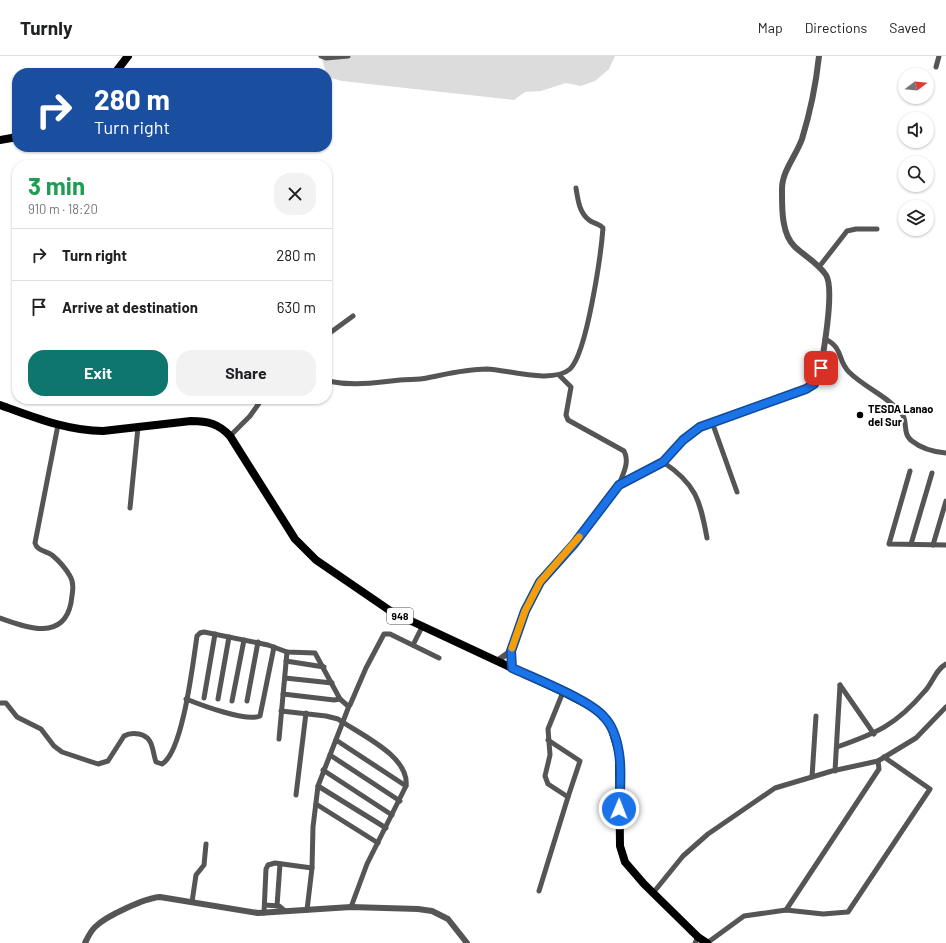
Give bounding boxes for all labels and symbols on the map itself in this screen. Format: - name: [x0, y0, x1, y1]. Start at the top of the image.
- north arrow: [898, 68, 934, 104]
- pin: [804, 351, 838, 385]
- place label: TESDA Lanao del Sur: [868, 402, 933, 428]
- marker: TESDA Lanao del Sur: [855, 410, 865, 420]
- road number: 948: [387, 608, 413, 624]
- position arrow: [598, 788, 640, 830]

